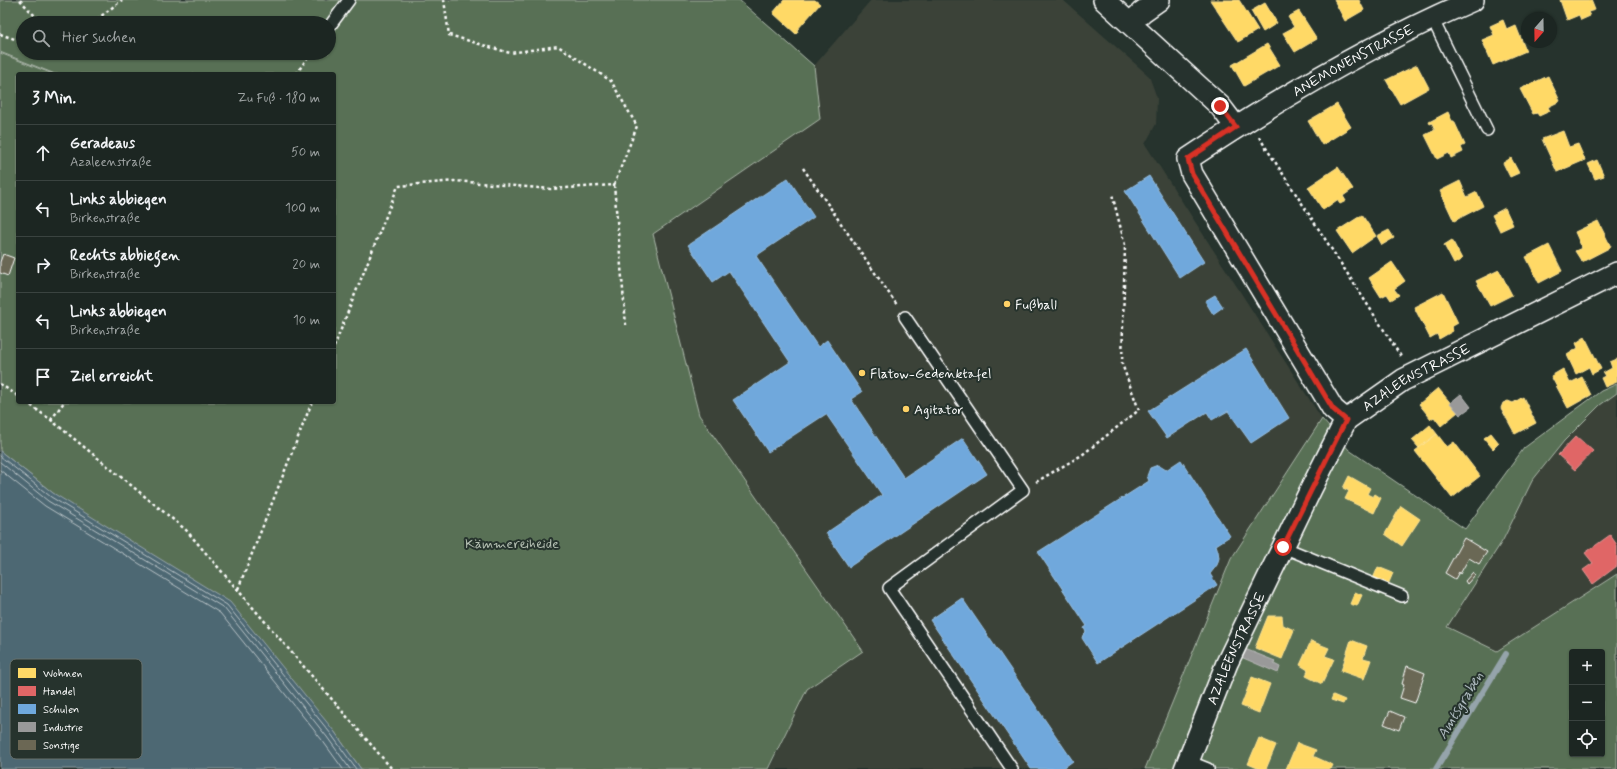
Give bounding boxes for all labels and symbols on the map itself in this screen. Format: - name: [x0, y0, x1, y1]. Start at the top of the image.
- north arrow: [1521, 12, 1557, 48]
- street label: ANEMONENSTRASSE: [1289, 21, 1417, 101]
- route end: [1211, 97, 1229, 115]
- place label: Fußball: [1015, 296, 1057, 314]
- marker: Fußball: [1002, 299, 1012, 309]
- street label: AZALEENSTRASSE: [1359, 340, 1473, 416]
- place label: Flatow-Gedenktafel: [870, 365, 991, 383]
- marker: Flatow-Gedenktafel: [857, 368, 867, 378]
- place label: Agitator: [914, 401, 963, 419]
- marker: Agitator: [901, 404, 911, 414]
- park label: Kämmereiheide: [465, 535, 559, 553]
- route start: [1274, 538, 1292, 556]
- street label: AZALEENSTRASSE: [1203, 589, 1270, 707]
- legend: [10, 659, 142, 759]
- text: Wohnen: [43, 667, 82, 681]
- water label: Amtsgraben: [1433, 668, 1489, 743]
- text: Handel: [43, 685, 76, 699]
- text: Schulen: [43, 703, 79, 717]
- text: Industrie: [43, 721, 83, 735]
- text: Sonstige: [43, 739, 80, 753]

